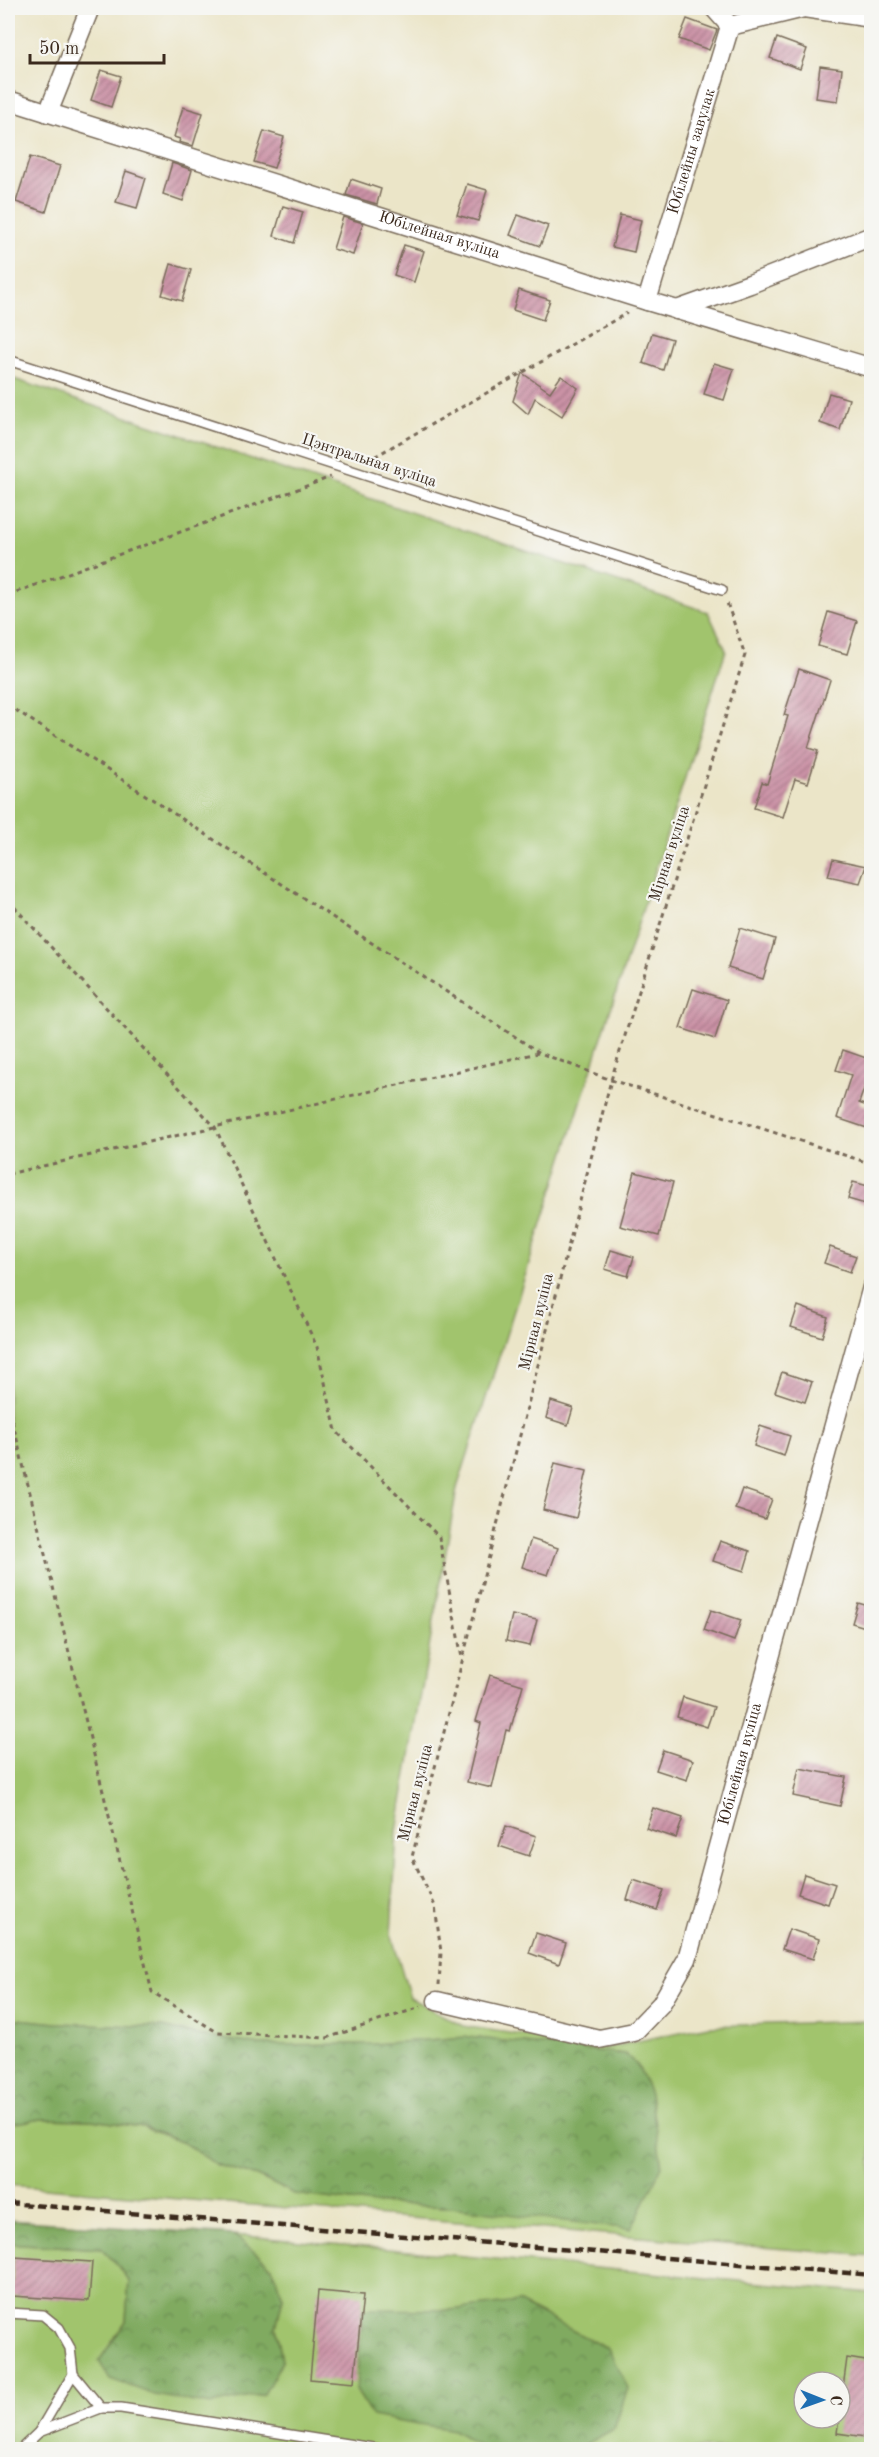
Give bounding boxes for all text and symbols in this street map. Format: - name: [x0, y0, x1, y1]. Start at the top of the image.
- scale bar: [30, 27, 164, 65]
- text: 50 m: [39, 40, 79, 58]
- street label: Юбілейны завулак: [666, 87, 719, 216]
- street label: Юбілейная вуліца: [377, 209, 502, 262]
- street label: Цэнтральная вуліца: [299, 432, 439, 490]
- street label: Мірная вуліца: [647, 804, 693, 904]
- street label: Мірная вуліца: [517, 1272, 557, 1372]
- street label: Юбілейная вуліца: [716, 1701, 765, 1827]
- street label: Мірная вуліца: [396, 1743, 436, 1843]
- north arrow: [792, 2370, 852, 2430]
- text: С: [827, 2395, 843, 2406]

